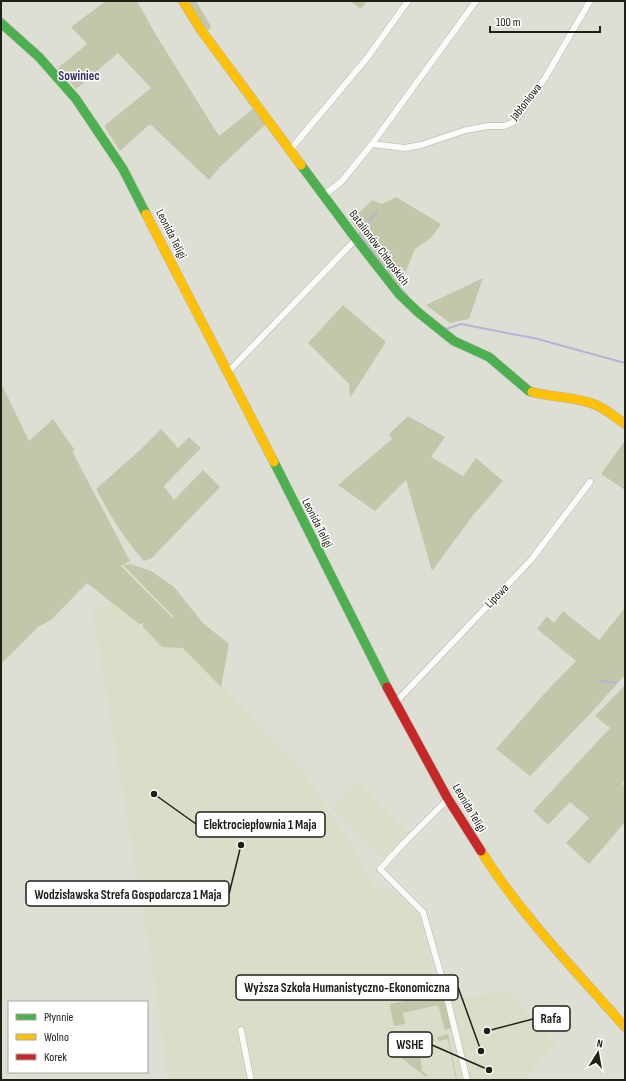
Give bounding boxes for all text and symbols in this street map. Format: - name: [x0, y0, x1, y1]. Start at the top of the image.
- scale bar: [490, 8, 600, 34]
- text: 100 m: [496, 15, 521, 30]
- district label: Sowiniec: [58, 68, 100, 84]
- street label: Jabłoniowa: [506, 80, 545, 124]
- street label: Leonida Teligi: [152, 207, 190, 261]
- street label: Batalionów Chłopskich: [346, 207, 412, 289]
- street label: Leonida Teligi: [298, 496, 336, 550]
- street label: Lipowa: [482, 581, 512, 611]
- street label: Leonida Teligi: [449, 781, 489, 835]
- callout: Elektrociepłownia 1 Maja: [196, 812, 325, 837]
- text: Elektrociepłownia 1 Maja: [204, 817, 316, 833]
- callout: Wodzisławska Strefa Gospodarcza 1 Maja: [26, 881, 229, 906]
- text: Wodzisławska Strefa Gospodarcza 1 Maja: [34, 887, 222, 903]
- callout: Wyższa Szkoła Humanistyczno-Ekonomiczna: [236, 975, 458, 1000]
- text: Wyższa Szkoła Humanistyczno-Ekonomiczna: [244, 980, 450, 996]
- legend: [8, 1001, 148, 1073]
- callout: Rafa: [533, 1006, 570, 1031]
- text: Płynnie: [44, 1010, 74, 1025]
- text: Rafa: [541, 1011, 561, 1027]
- text: Wolno: [44, 1030, 69, 1045]
- callout: WSHE: [388, 1032, 432, 1057]
- north arrow: [578, 1033, 618, 1073]
- text: WSHE: [396, 1037, 424, 1053]
- text: N: [596, 1037, 604, 1051]
- text: Korek: [44, 1050, 67, 1065]

